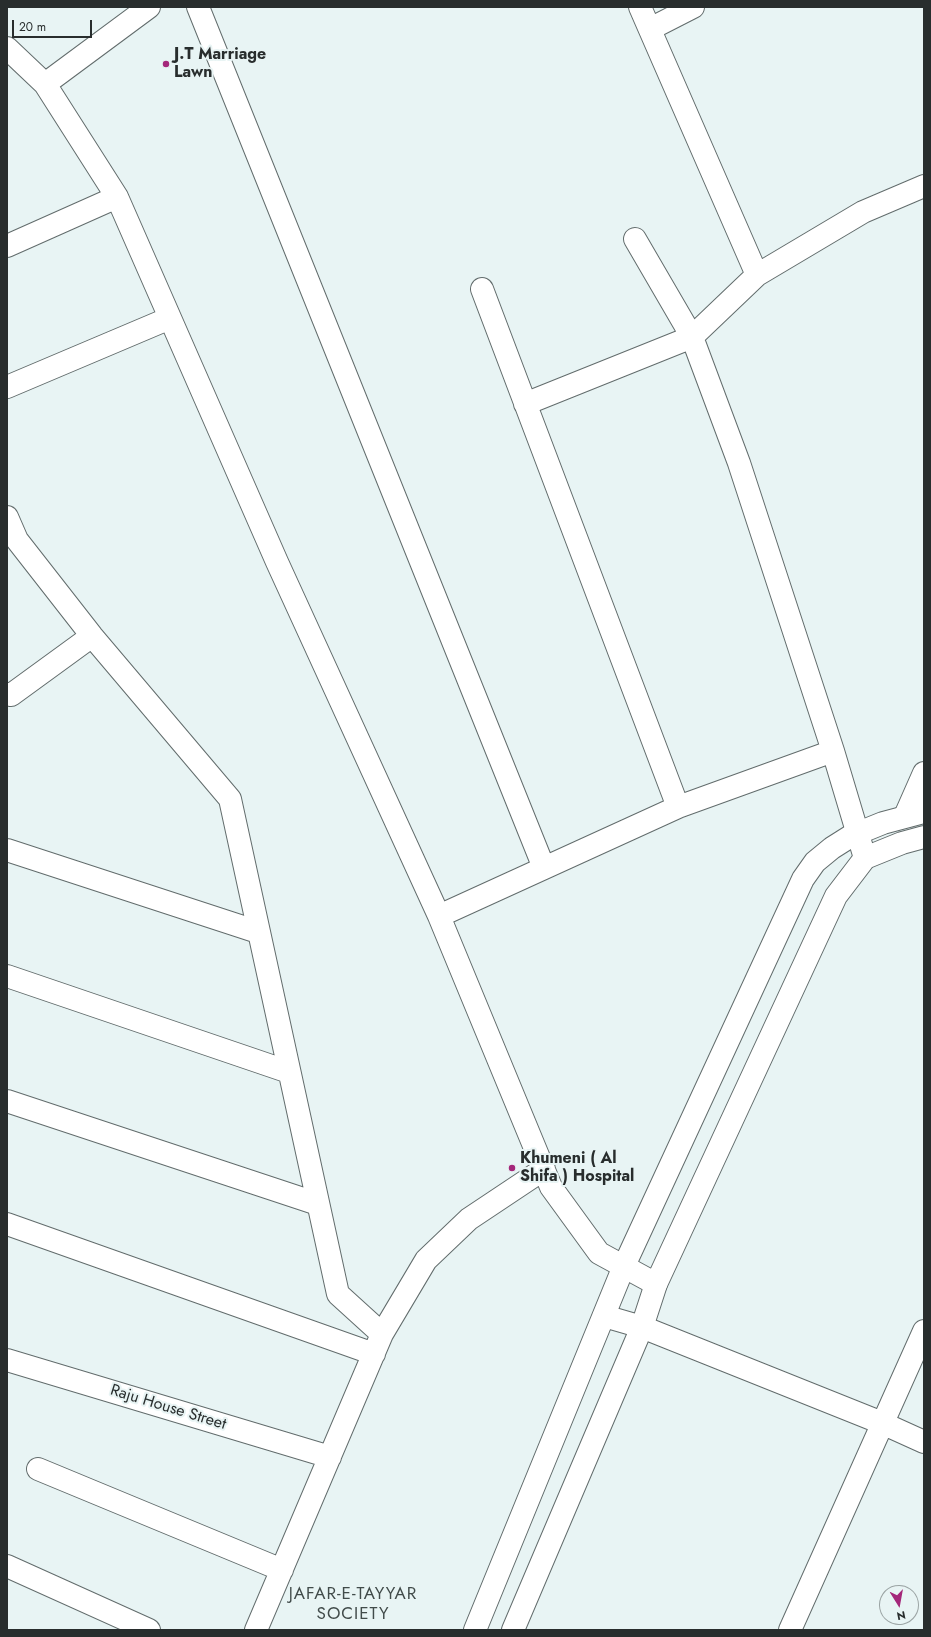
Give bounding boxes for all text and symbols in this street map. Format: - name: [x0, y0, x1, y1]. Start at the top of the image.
- scale bar: [14, 12, 94, 38]
- text: 20 m: [19, 18, 46, 36]
- place label: J.T Marriage Lawn: [174, 45, 266, 83]
- marker: J.T Marriage Lawn: [161, 59, 171, 69]
- place label: Khumeni ( Al Shifa ) Hospital: [520, 1149, 634, 1187]
- marker: Khumeni ( Al Shifa ) Hospital: [507, 1163, 517, 1173]
- street label: Raju House Street: [108, 1381, 228, 1435]
- district label: JAFAR-E-TAYYAR SOCIETY: [289, 1585, 417, 1625]
- north arrow: [879, 1585, 919, 1625]
- text: N: [895, 1607, 907, 1624]

